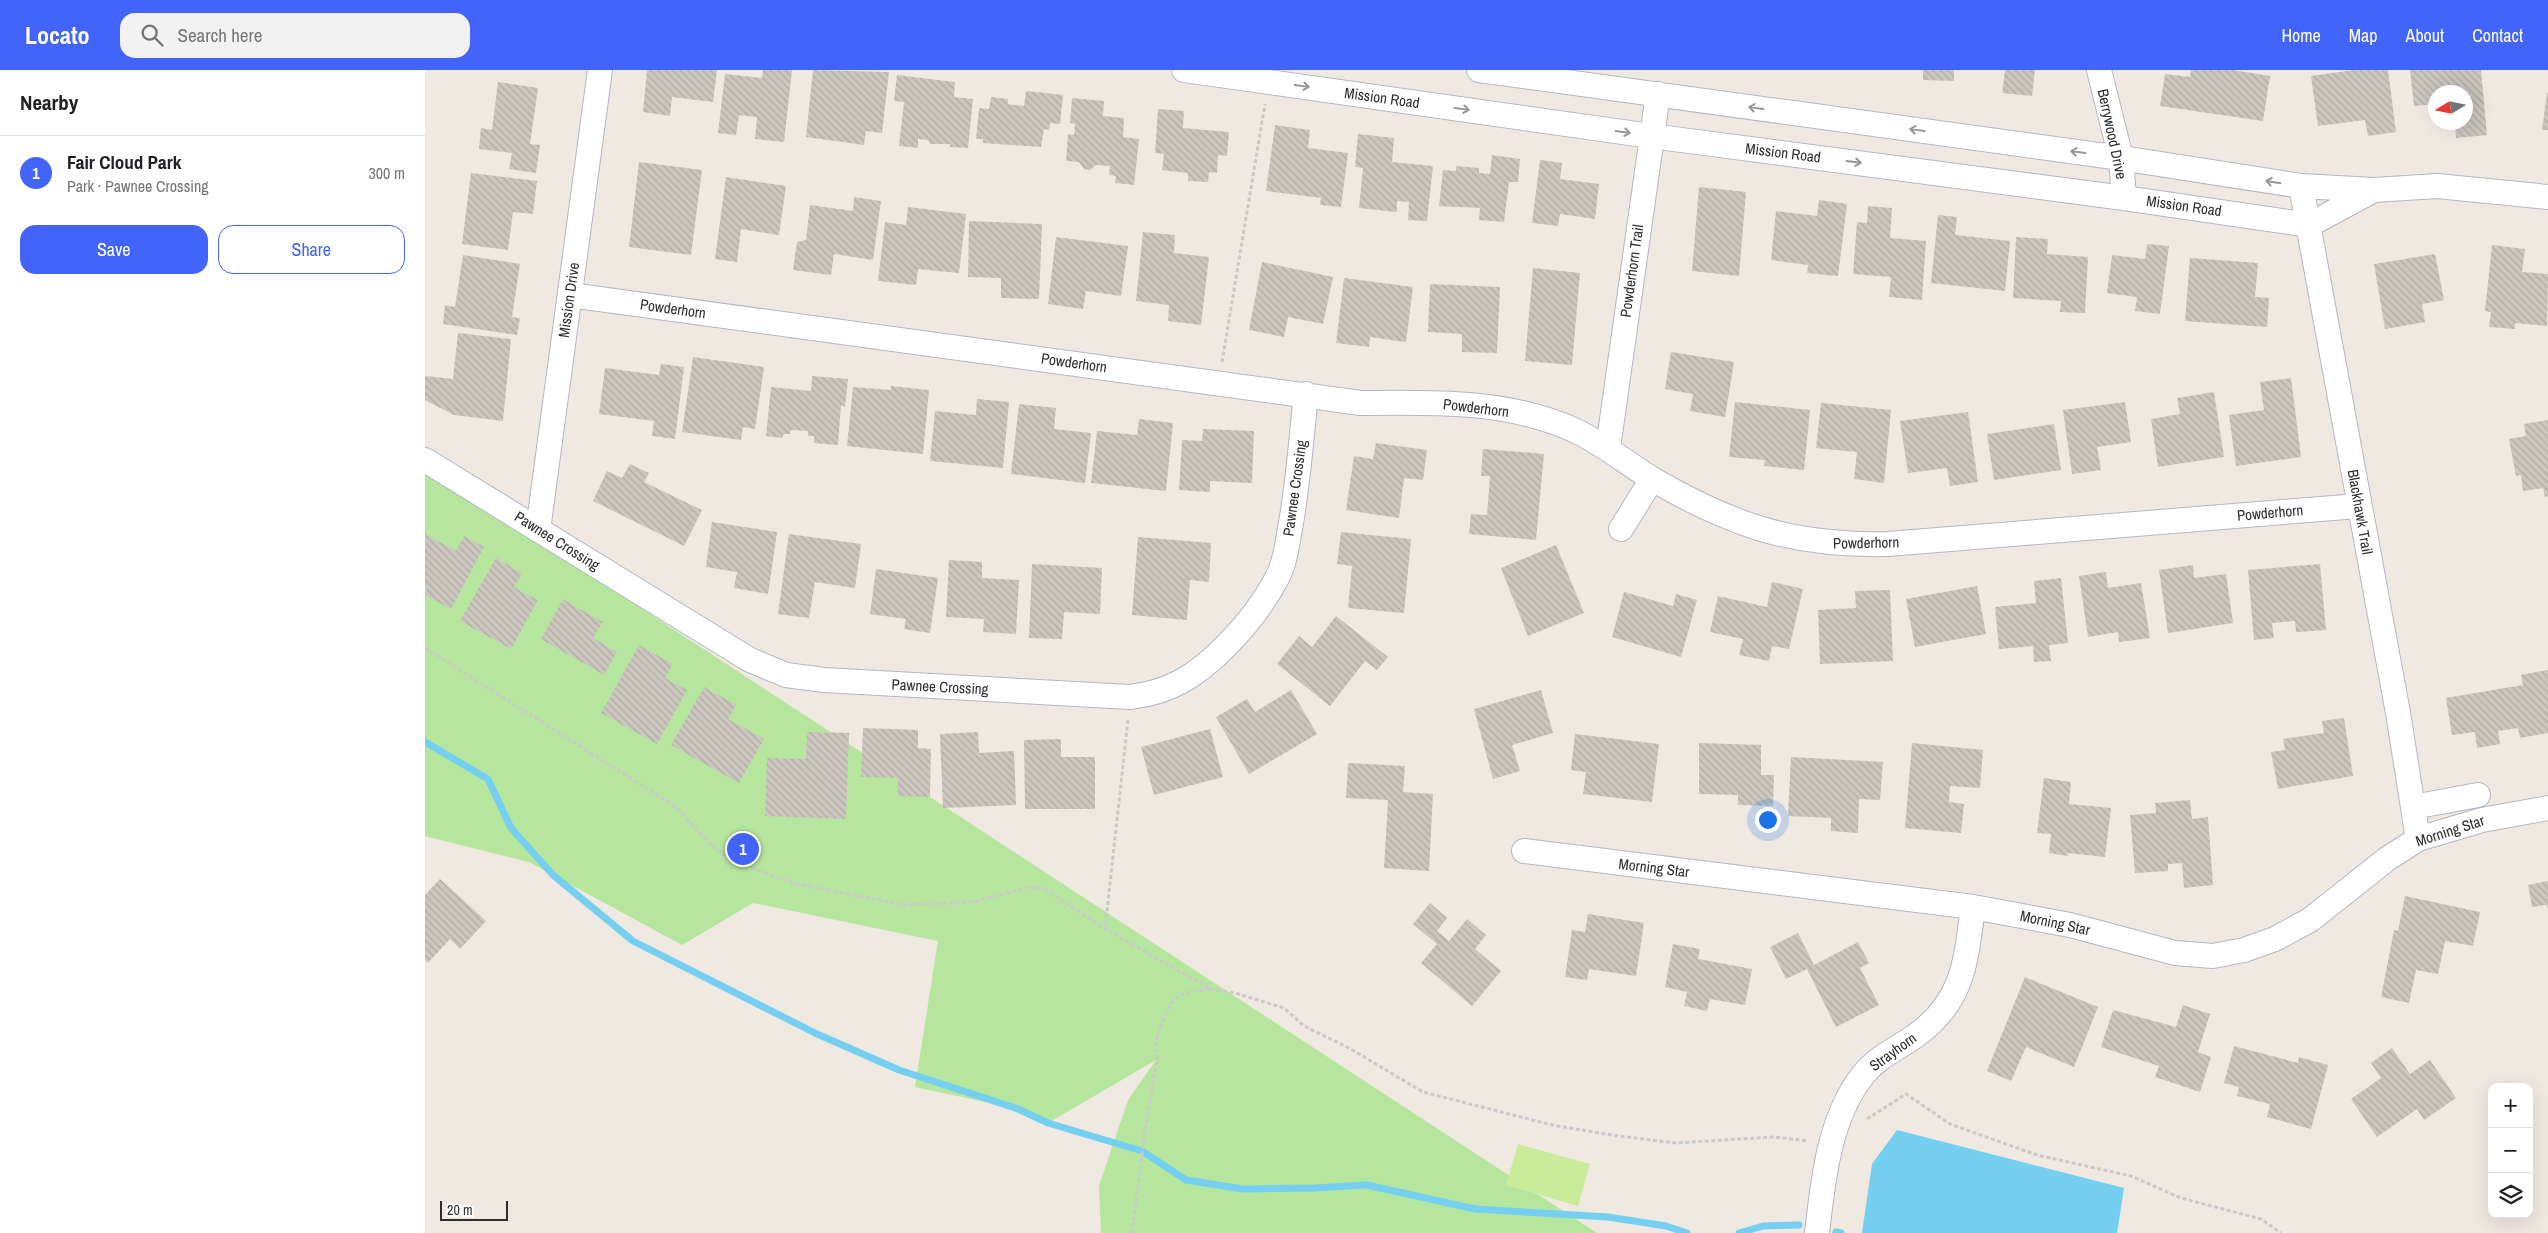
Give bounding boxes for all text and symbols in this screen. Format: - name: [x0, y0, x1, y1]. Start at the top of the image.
- search box: [120, 13, 470, 58]
- text: Locato: [25, 19, 90, 51]
- icon: search: [138, 21, 166, 49]
- text: Search here: [178, 22, 262, 48]
- text: Home: [2281, 23, 2321, 48]
- text: Map: [2349, 23, 2378, 48]
- text: About: [2406, 23, 2444, 48]
- text: Contact: [2472, 23, 2523, 48]
- one-way arrow: [1293, 81, 1309, 91]
- street label: Mission Road: [1343, 82, 1421, 113]
- north arrow: [2428, 85, 2473, 130]
- street label: Berrywood Drive: [2093, 87, 2132, 181]
- text: Nearby: [20, 88, 78, 117]
- one-way arrow: [1748, 103, 1764, 113]
- one-way arrow: [1454, 104, 1470, 114]
- one-way arrow: [1909, 125, 1925, 135]
- one-way arrow: [1615, 127, 1631, 137]
- street label: Mission Road: [1744, 137, 1822, 168]
- one-way arrow: [2070, 147, 2086, 157]
- text: Fair Cloud Park: [67, 149, 181, 175]
- one-way arrow: [1845, 158, 1861, 168]
- text: 1: [32, 162, 40, 184]
- text: 300 m: [369, 162, 405, 184]
- text: Park · Pawnee Crossing: [67, 175, 208, 197]
- one-way arrow: [2266, 176, 2282, 186]
- street label: Mission Road: [2145, 190, 2223, 221]
- street label: Powderhorn Trail: [1615, 223, 1648, 319]
- button: Save: [20, 225, 208, 274]
- button: Share: [218, 225, 405, 274]
- street label: Mission Drive: [553, 261, 584, 339]
- street label: Powderhorn: [639, 293, 707, 324]
- street label: Powderhorn: [1040, 347, 1108, 378]
- street label: Powderhorn: [1442, 393, 1510, 422]
- street label: Pawnee Crossing: [1277, 438, 1312, 537]
- street label: Blackhawk Trail: [2343, 468, 2378, 556]
- street label: Powderhorn: [2236, 499, 2304, 526]
- street label: Pawnee Crossing: [511, 506, 604, 575]
- street label: Powderhorn: [1833, 531, 1899, 554]
- street label: Pawnee Crossing: [891, 673, 989, 700]
- your location: [1755, 807, 1781, 833]
- street label: Morning Star: [2413, 810, 2487, 851]
- pin: 1: [727, 830, 759, 868]
- street label: Morning Star: [1617, 853, 1691, 882]
- street label: Morning Star: [2018, 905, 2092, 940]
- street label: Strayhorn: [1865, 1027, 1920, 1076]
- map controls: [2488, 1083, 2533, 1218]
- button: +: [2488, 1083, 2533, 1128]
- button: −: [2488, 1128, 2533, 1173]
- button: layers: [2488, 1173, 2533, 1218]
- scale bar: [440, 1198, 507, 1221]
- text: 20 m: [447, 1201, 473, 1219]

